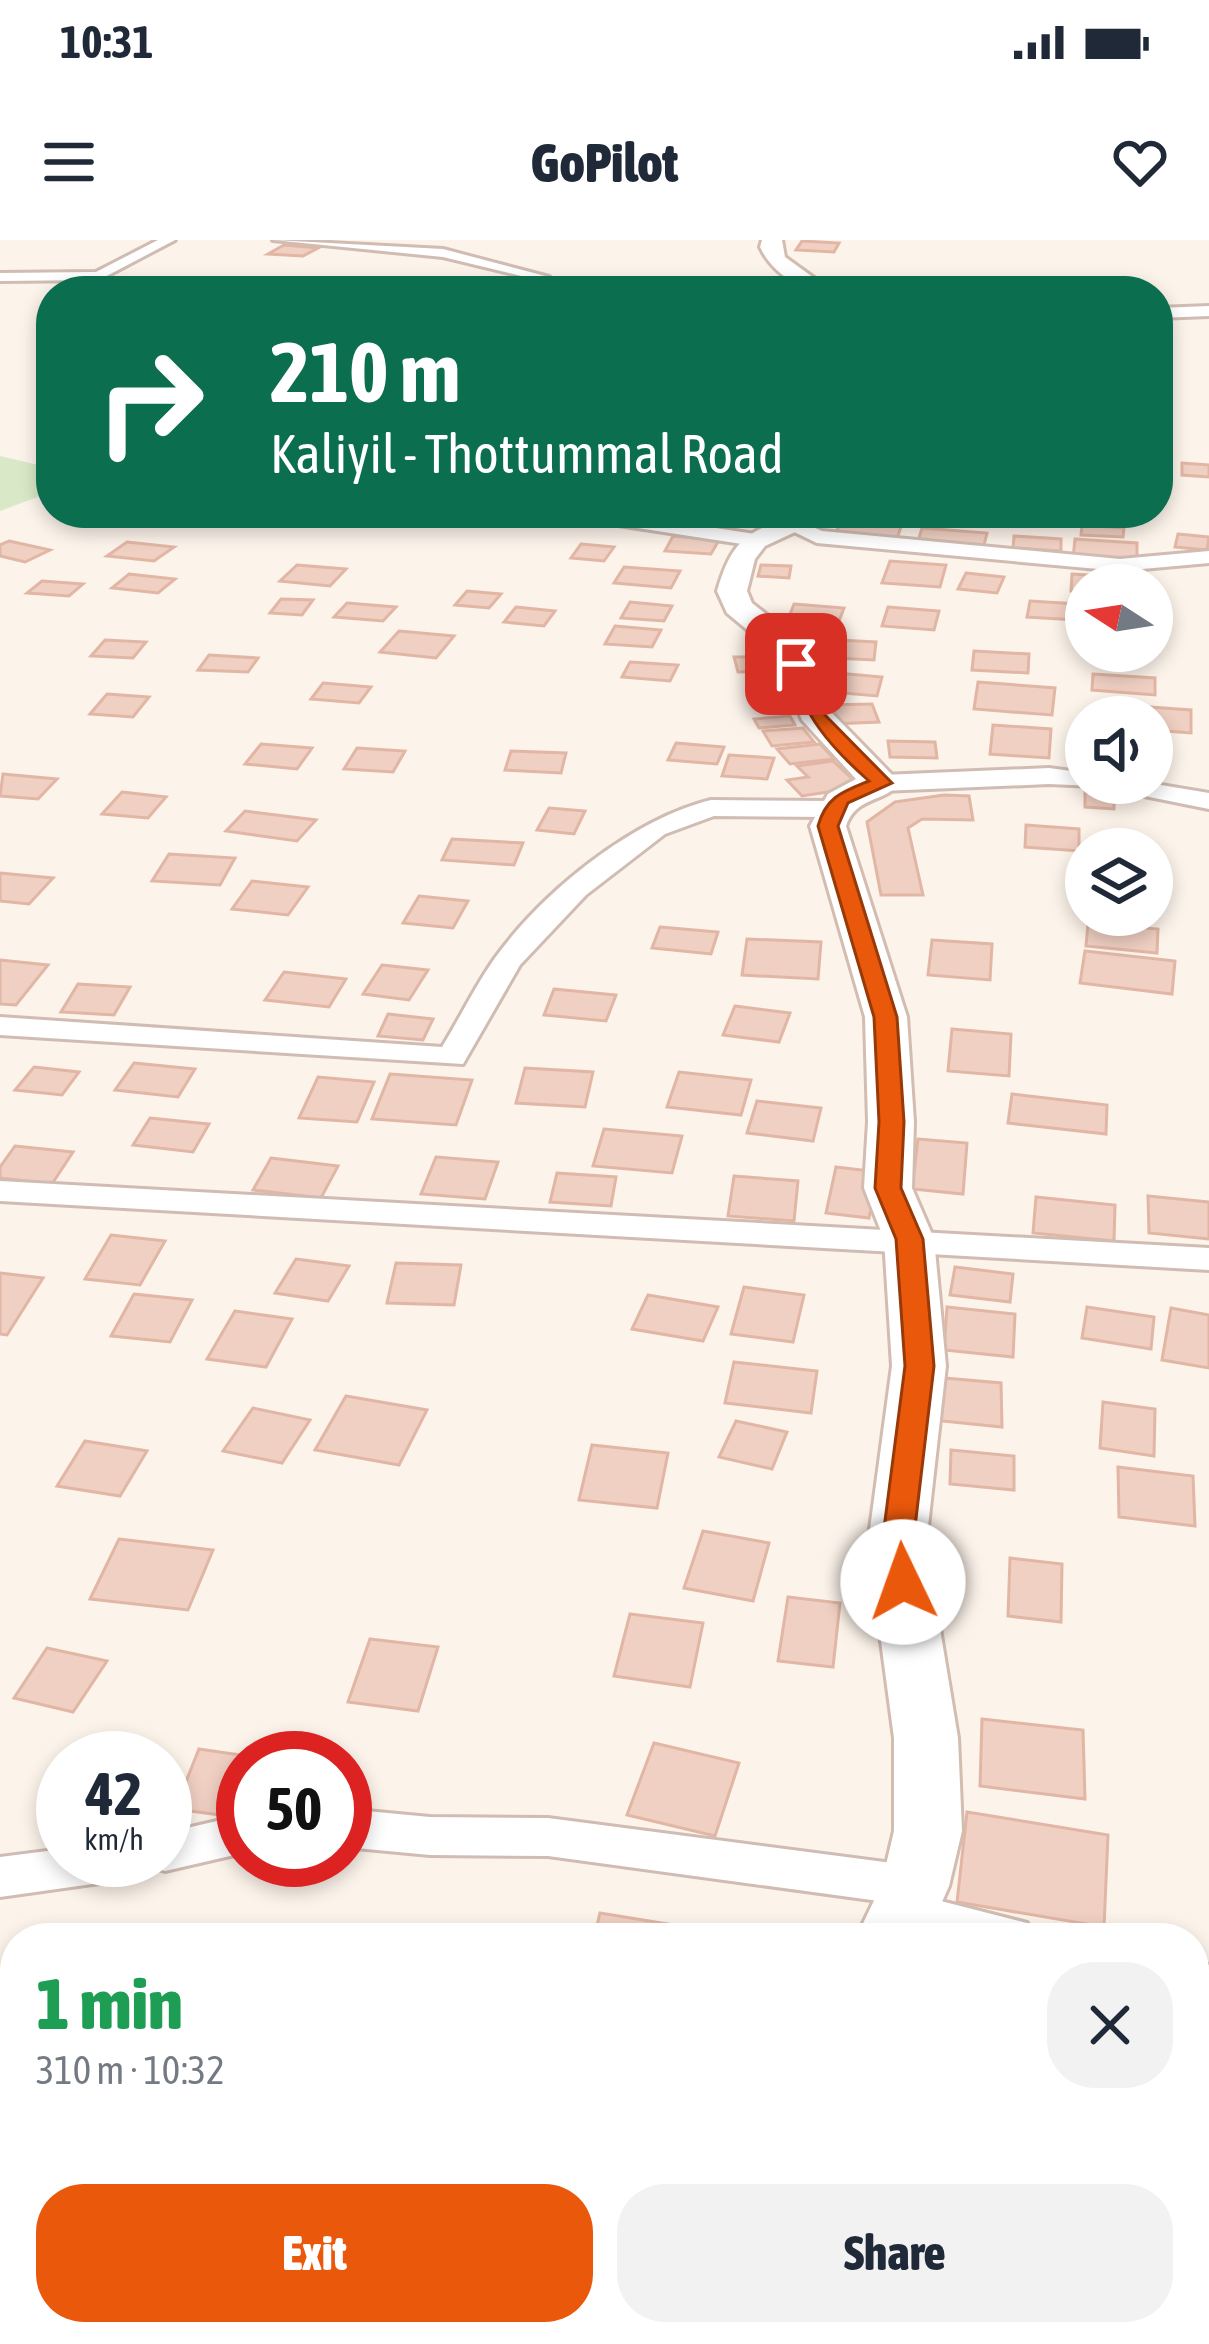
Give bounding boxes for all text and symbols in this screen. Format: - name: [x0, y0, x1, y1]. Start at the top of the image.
- text: 10:31: [60, 16, 154, 68]
- icon: menu: [36, 129, 102, 195]
- icon: heart: [1107, 129, 1173, 195]
- text: GoPilot: [531, 132, 678, 193]
- icon: right: [72, 324, 228, 480]
- text: 210 m: [270, 324, 460, 420]
- text: Kaliyil - Thottummal Road: [270, 423, 784, 484]
- north arrow: [1065, 564, 1173, 672]
- map controls: [1065, 564, 1173, 936]
- pin: [745, 613, 847, 715]
- icon: arrive: [763, 631, 829, 697]
- button: sound: [1065, 696, 1173, 804]
- button: layers: [1065, 828, 1173, 936]
- position arrow: [840, 1519, 966, 1645]
- speed limit sign: 50: [216, 1731, 372, 1887]
- text: 42: [86, 1759, 142, 1828]
- text: km/h: [84, 1822, 144, 1856]
- text: 1 min: [36, 1962, 183, 2044]
- button: close: [1047, 1962, 1173, 2088]
- text: 310 m · 10:32: [36, 2048, 225, 2092]
- button: Exit: [36, 2184, 593, 2322]
- button: Share: [617, 2184, 1173, 2322]

